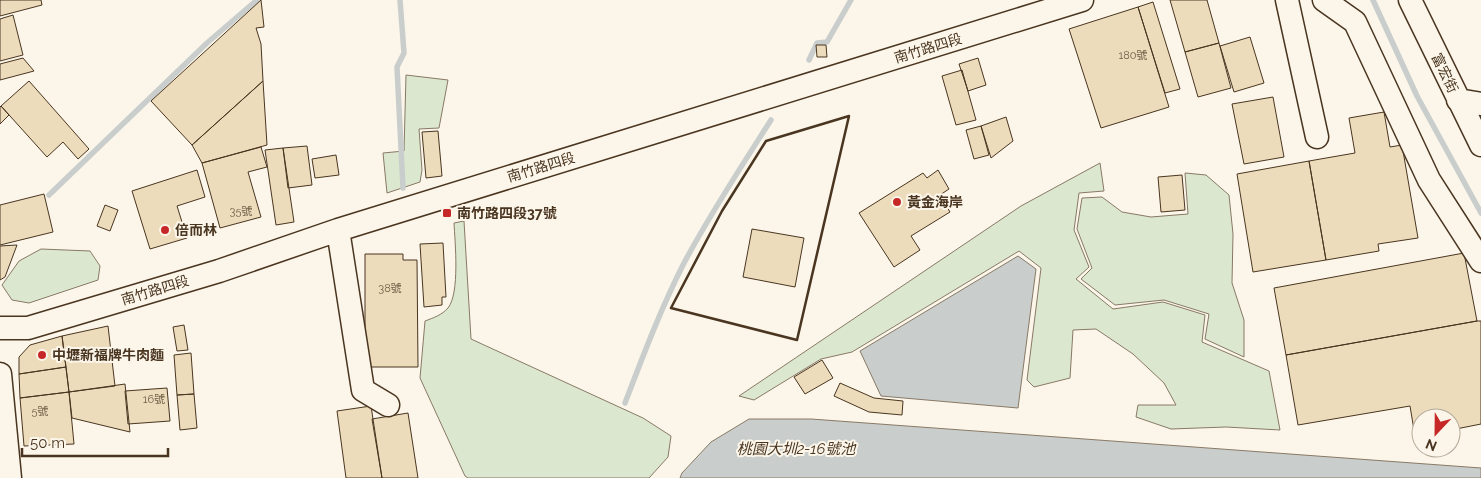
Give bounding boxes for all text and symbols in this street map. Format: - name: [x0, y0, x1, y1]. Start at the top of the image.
- street label: 南竹路四段: [892, 30, 964, 66]
- house number: 180號: [1119, 49, 1147, 62]
- street label: 富宏街: [1429, 51, 1461, 95]
- street label: 南竹路四段: [505, 149, 577, 185]
- place label: 黃金海岸: [907, 194, 963, 210]
- marker: 黃金海岸: [891, 196, 903, 208]
- house number: 35號: [230, 205, 252, 218]
- place label: 南竹路四段37號: [457, 205, 557, 221]
- marker: 南竹路四段37號: [441, 207, 453, 219]
- place label: 倍而林: [175, 222, 217, 238]
- marker: 倍而林: [159, 224, 171, 236]
- street label: 南竹路四段: [119, 272, 191, 308]
- house number: 38號: [378, 282, 402, 295]
- place label: 中壢新福牌牛肉麵: [52, 347, 164, 363]
- marker: 中壢新福牌牛肉麵: [36, 349, 48, 361]
- house number: 16號: [143, 393, 165, 406]
- house number: 5號: [32, 405, 49, 418]
- north arrow: [1411, 408, 1461, 458]
- scale bar: [22, 426, 169, 458]
- text: 50 m: [30, 434, 65, 452]
- text: N: [1423, 436, 1439, 454]
- water label: 桃園大圳2-16號池: [737, 440, 857, 458]

